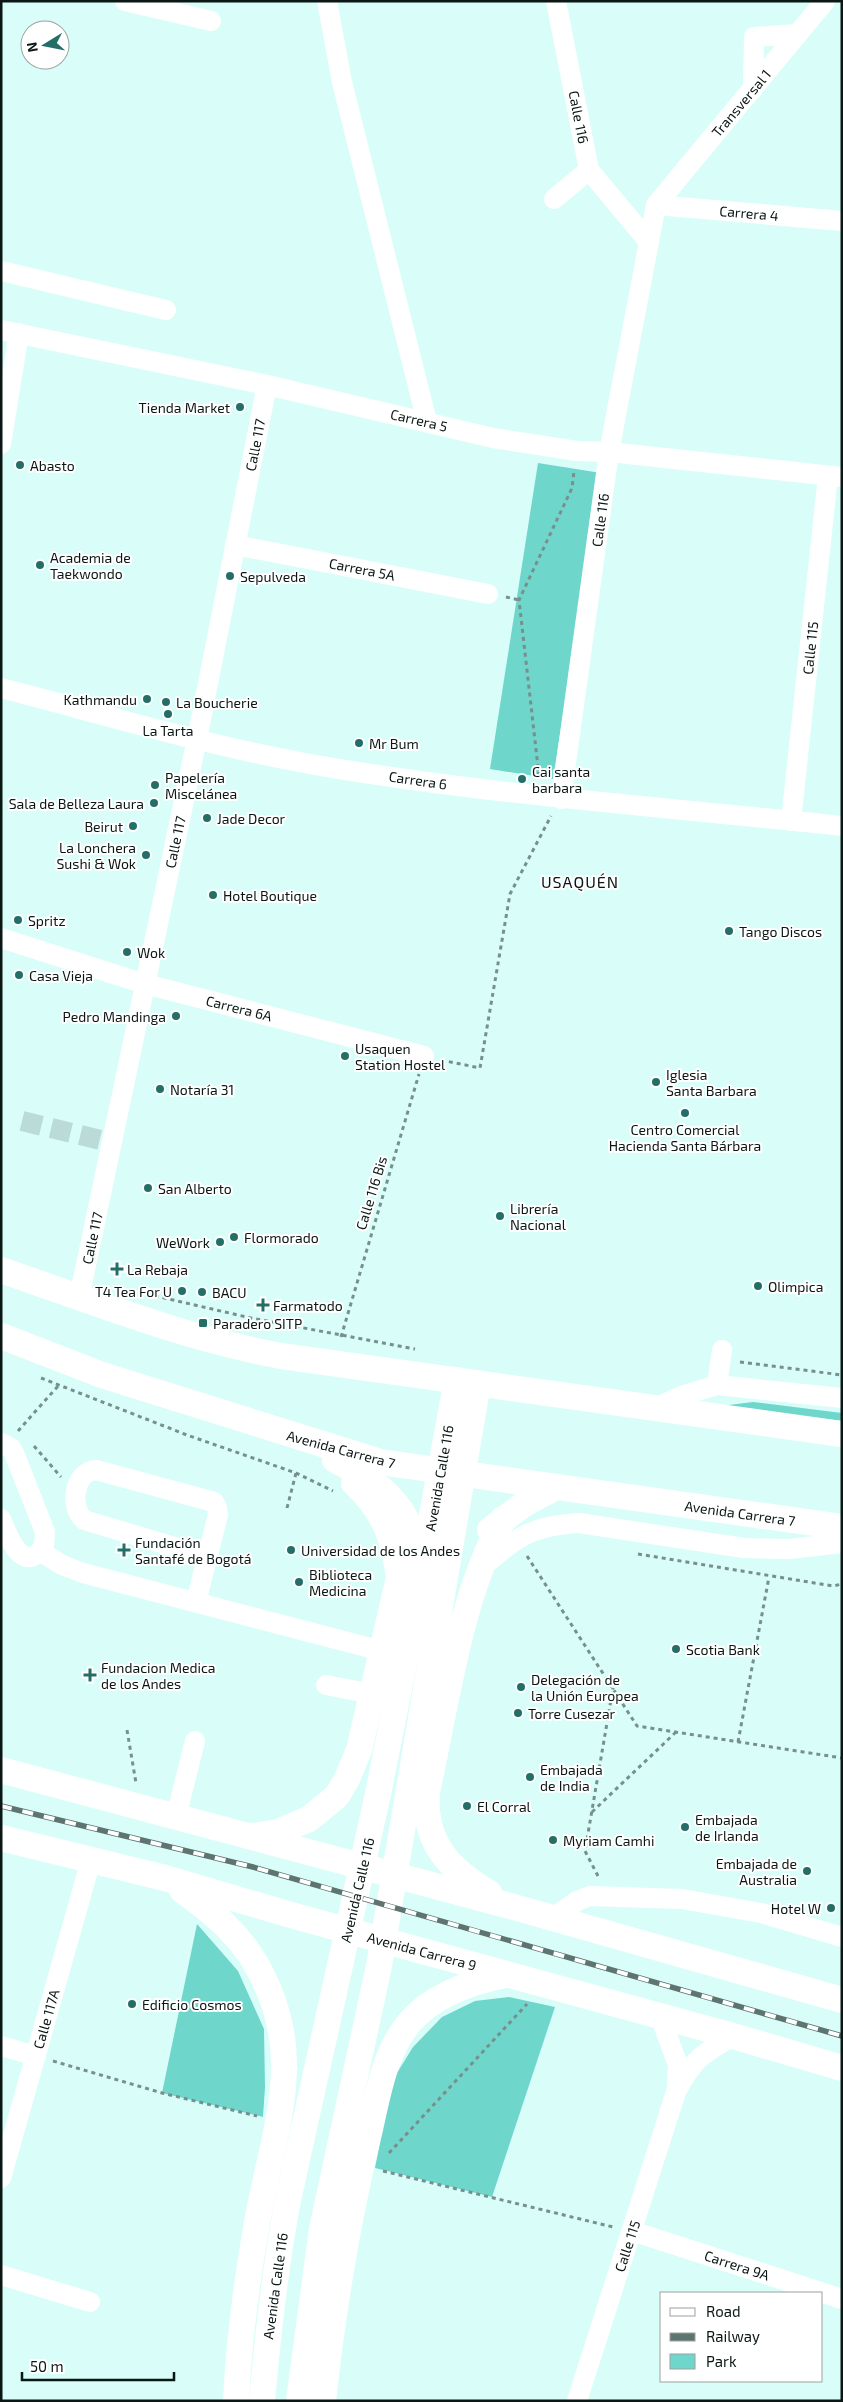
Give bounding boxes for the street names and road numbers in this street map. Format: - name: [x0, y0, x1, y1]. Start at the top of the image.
- street label: Transversal 1: [708, 66, 774, 140]
- street label: Calle 116: [566, 89, 592, 145]
- street label: Carrera 4: [719, 202, 779, 224]
- street label: Carrera 5: [389, 405, 449, 435]
- street label: Calle 117: [242, 417, 268, 473]
- street label: Calle 116: [588, 492, 612, 548]
- street label: Carrera 5A: [328, 554, 397, 584]
- street label: Calle 115: [799, 621, 821, 675]
- street label: Carrera 6: [388, 767, 448, 793]
- street label: Calle 117: [161, 814, 189, 870]
- street label: Carrera 6A: [204, 992, 274, 1024]
- street label: Calle 116 Bis: [352, 1154, 390, 1232]
- street label: Calle 117: [78, 1210, 106, 1266]
- street label: Avenida Calle 116: [421, 1424, 457, 1532]
- street label: Avenida Carrera 7: [285, 1426, 397, 1472]
- street label: Avenida Carrera 7: [684, 1497, 796, 1529]
- street label: Avenida Calle 116: [337, 1836, 377, 1944]
- street label: Avenida Carrera 9: [366, 1928, 478, 1974]
- street label: Calle 117A: [29, 1987, 63, 2051]
- street label: Calle 115: [611, 2218, 643, 2274]
- street label: Avenida Calle 116: [259, 2232, 291, 2340]
- street label: Carrera 9A: [702, 2247, 772, 2284]

